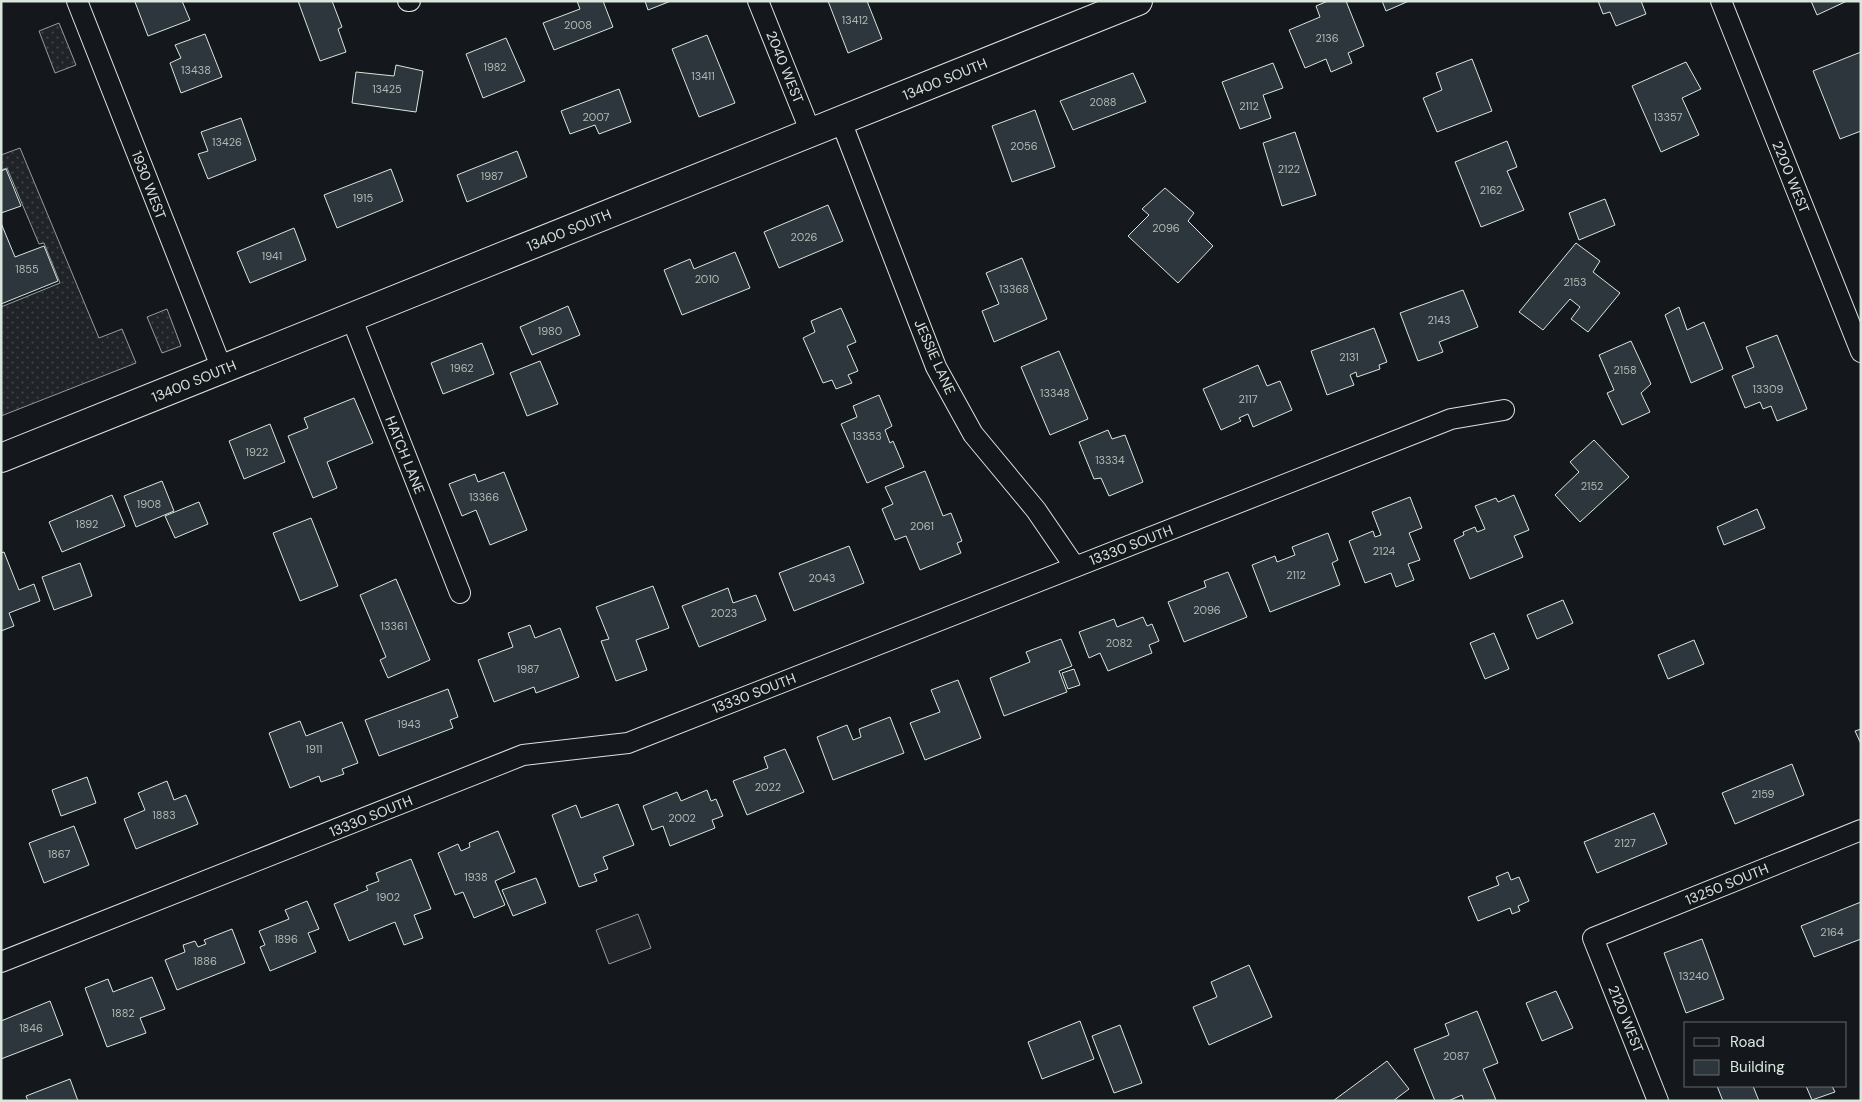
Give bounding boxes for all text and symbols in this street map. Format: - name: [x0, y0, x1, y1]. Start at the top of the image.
- house number: 13412: [842, 13, 868, 27]
- house number: 2008: [564, 18, 592, 32]
- street label: 2040 WEST: [762, 28, 808, 106]
- house number: 2136: [1315, 31, 1339, 45]
- street label: 13400 SOUTH: [900, 54, 990, 104]
- house number: 1982: [484, 60, 507, 74]
- house number: 13438: [181, 63, 211, 77]
- house number: 13411: [691, 69, 715, 83]
- house number: 13425: [372, 82, 402, 96]
- house number: 2088: [1089, 95, 1117, 109]
- house number: 2112: [1239, 99, 1259, 113]
- house number: 2007: [583, 110, 610, 124]
- house number: 13357: [1654, 110, 1683, 124]
- house number: 13426: [212, 135, 242, 149]
- street label: 2200 WEST: [1768, 138, 1814, 216]
- house number: 2056: [1010, 139, 1038, 153]
- street label: 1930 WEST: [128, 148, 170, 222]
- house number: 2122: [1278, 162, 1300, 176]
- house number: 1987: [481, 169, 503, 183]
- house number: 2162: [1480, 183, 1502, 197]
- house number: 1915: [353, 191, 373, 205]
- street label: 13400 SOUTH: [524, 205, 614, 255]
- house number: 2096: [1152, 221, 1180, 235]
- house number: 2026: [791, 230, 818, 244]
- house number: 1941: [262, 249, 282, 263]
- house number: 1855: [15, 262, 39, 276]
- house number: 2010: [695, 272, 719, 286]
- house number: 2153: [1564, 275, 1586, 289]
- house number: 13368: [999, 282, 1029, 296]
- house number: 2143: [1428, 313, 1450, 327]
- street label: JESSIE LANE: [910, 317, 960, 397]
- house number: 1980: [538, 324, 562, 338]
- house number: 2131: [1339, 350, 1359, 364]
- street label: 13400 SOUTH: [149, 356, 239, 406]
- house number: 1962: [450, 361, 474, 375]
- house number: 2158: [1613, 363, 1637, 377]
- house number: 13309: [1753, 382, 1784, 396]
- house number: 13348: [1040, 386, 1070, 400]
- house number: 2117: [1238, 392, 1258, 406]
- street label: HATCH LANE: [381, 413, 429, 497]
- house number: 13353: [852, 429, 882, 443]
- house number: 1922: [246, 445, 268, 459]
- house number: 13334: [1095, 453, 1125, 467]
- house number: 2152: [1581, 479, 1603, 493]
- house number: 13366: [469, 490, 499, 504]
- house number: 1908: [137, 497, 161, 511]
- house number: 1892: [76, 517, 98, 531]
- house number: 2061: [910, 519, 934, 533]
- street label: 13330 SOUTH: [1087, 521, 1175, 569]
- house number: 2124: [1373, 544, 1396, 558]
- house number: 2112: [1286, 568, 1306, 582]
- house number: 2043: [809, 571, 835, 585]
- house number: 2096: [1193, 603, 1221, 617]
- house number: 2023: [711, 606, 737, 620]
- house number: 13361: [381, 619, 407, 633]
- house number: 2082: [1106, 636, 1132, 650]
- house number: 1987: [517, 662, 539, 676]
- street label: 13330 SOUTH: [710, 669, 798, 717]
- house number: 1943: [397, 717, 421, 731]
- house number: 1911: [305, 742, 323, 756]
- house number: 2022: [755, 780, 781, 794]
- house number: 2159: [1751, 787, 1775, 801]
- street label: 13330 SOUTH: [327, 791, 415, 841]
- house number: 1883: [152, 808, 176, 822]
- house number: 2002: [668, 811, 696, 825]
- house number: 2127: [1614, 836, 1636, 850]
- house number: 1867: [48, 847, 70, 861]
- street label: 13250 SOUTH: [1683, 859, 1771, 909]
- house number: 1938: [464, 870, 488, 884]
- house number: 1902: [376, 890, 400, 904]
- house number: 2164: [1820, 925, 1844, 939]
- house number: 1896: [274, 932, 298, 946]
- house number: 1886: [193, 954, 217, 968]
- house number: 13240: [1679, 969, 1709, 983]
- street label: 2120 WEST: [1604, 983, 1648, 1055]
- house number: 1882: [112, 1006, 134, 1020]
- house number: 1846: [19, 1021, 43, 1035]
- legend: [1684, 1022, 1847, 1087]
- text: Road: [1730, 1032, 1765, 1052]
- house number: 2087: [1443, 1049, 1469, 1063]
- text: Building: [1730, 1057, 1785, 1077]

